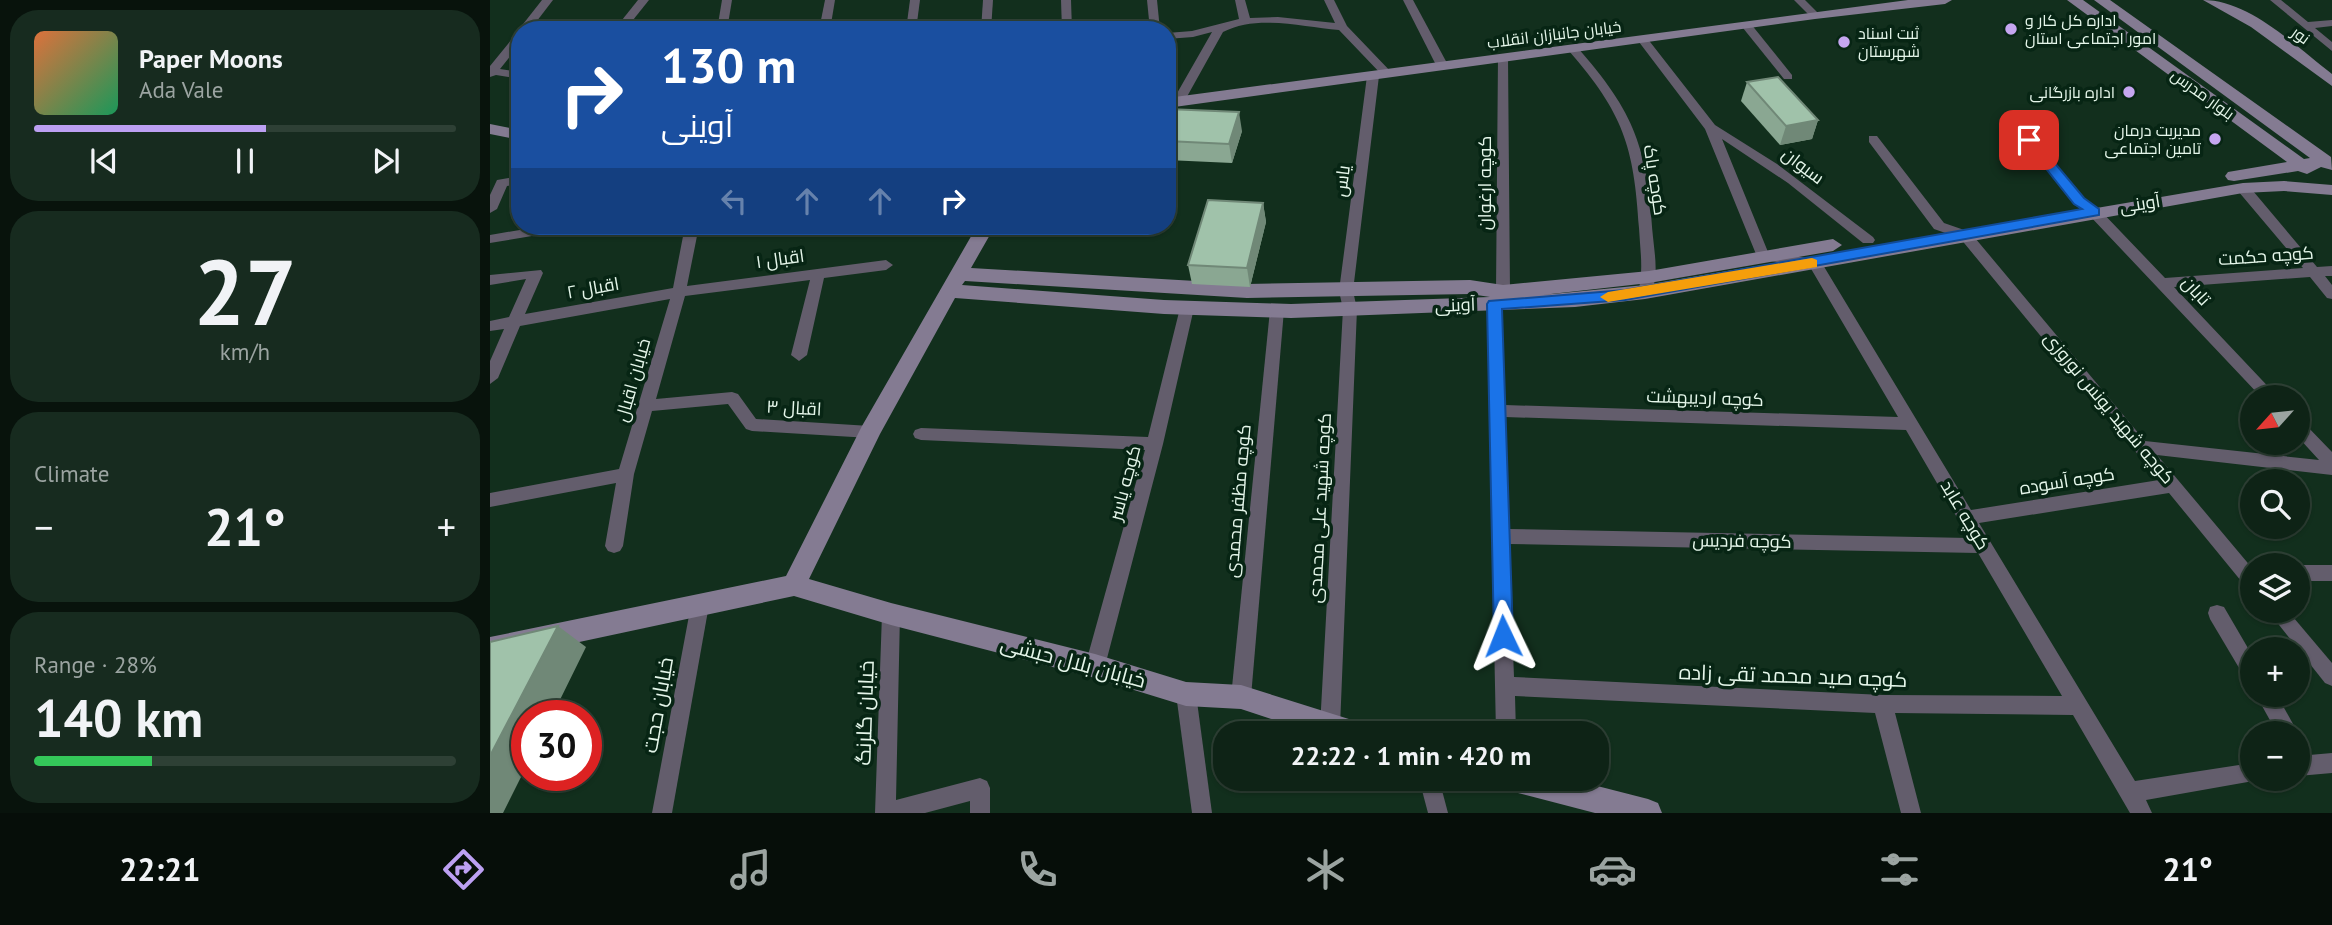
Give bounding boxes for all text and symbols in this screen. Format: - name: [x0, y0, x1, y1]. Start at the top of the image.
- place label: اداره کل کار و امور اجتماعی استان: [2025, 10, 2156, 49]
- street label: خیابان جانبازان انقلاب: [1486, 16, 1622, 53]
- marker: اداره کل کار و امور اجتماعی استان: [2003, 21, 2019, 37]
- street label: نور: [2287, 21, 2314, 48]
- place label: ثبت اسناد شهرستان: [1858, 23, 1920, 62]
- text: 130 m: [661, 33, 796, 97]
- marker: ثبت اسناد شهرستان: [1836, 34, 1852, 50]
- text: Paper Moons: [139, 42, 283, 75]
- icon: right: [546, 49, 637, 140]
- street label: بلوار مدرس: [2167, 64, 2239, 125]
- text: Ada Vale: [139, 75, 223, 104]
- place label: اداره بازرگانی: [2029, 82, 2115, 103]
- marker: اداره بازرگانی: [2121, 84, 2137, 100]
- text: آوینی: [661, 104, 733, 146]
- pin: [1999, 110, 2059, 170]
- place label: مدیریت درمان تامین اجتماعی: [2105, 120, 2202, 159]
- icon: arrive: [2010, 121, 2048, 159]
- marker: مدیریت درمان تامین اجتماعی: [2207, 131, 2223, 147]
- street label: کوچه ارغوان: [1473, 136, 1497, 230]
- icon: previous: [85, 142, 123, 180]
- icon: pause: [226, 142, 264, 180]
- icon: next: [367, 142, 405, 180]
- street label: سیوان: [1777, 142, 1829, 189]
- street label: کوچه پاک: [1638, 143, 1672, 217]
- street label: یاس: [1328, 164, 1355, 198]
- icon: left: [715, 182, 753, 220]
- icon: ahead: [788, 182, 826, 220]
- icon: ahead: [861, 182, 899, 220]
- icon: right: [934, 182, 972, 220]
- street label: آوینی: [2118, 189, 2162, 218]
- text: 27: [193, 232, 297, 350]
- street label: کوچه حکمت: [2218, 241, 2314, 271]
- street label: اقبال ۱: [754, 244, 806, 273]
- street label: تابان: [2177, 271, 2216, 310]
- street label: اقبال ۲: [565, 272, 621, 303]
- street label: آوینی: [1434, 292, 1476, 317]
- street label: کوچه شهید یونس نوروزی: [2038, 327, 2180, 489]
- street label: خیابان اقبال: [610, 335, 655, 424]
- text: km/h: [220, 337, 270, 366]
- street label: کوچه اردیبهشت: [1646, 384, 1764, 412]
- north arrow: [2240, 385, 2310, 455]
- map controls: [2240, 385, 2310, 791]
- street label: اقبال ۳: [766, 395, 822, 420]
- street label: کوچه شهید علی محمدی: [1303, 412, 1337, 604]
- street label: کوچه مظفر محمدی: [1219, 423, 1257, 579]
- street label: کوچه یاسر: [1103, 443, 1147, 524]
- text: Climate: [34, 459, 109, 488]
- street label: کوچه آسوده: [2018, 462, 2116, 500]
- button: search: [2240, 469, 2310, 539]
- street label: کوچه عابد: [1935, 476, 1995, 554]
- text: 21°: [204, 493, 286, 560]
- text: −: [34, 502, 53, 551]
- text: +: [437, 502, 456, 551]
- street label: کوچه فردیس: [1692, 528, 1792, 554]
- button: layers: [2240, 553, 2310, 623]
- position arrow: [1466, 599, 1540, 673]
- street label: خیابان بلال حبشی: [998, 629, 1149, 694]
- button: +: [2240, 637, 2310, 707]
- text: Range · 28%: [34, 650, 157, 679]
- street label: خیابان حجت: [636, 655, 679, 755]
- street label: کوچه صید محمد تقی زاده: [1678, 658, 1908, 694]
- street label: خیابان گلرنگ: [849, 660, 880, 766]
- text: 140 km: [34, 684, 203, 751]
- speed limit sign: 30: [511, 700, 602, 791]
- button: −: [2240, 721, 2310, 791]
- text: 22:22 · 1 min · 420 m: [1291, 739, 1531, 772]
- icon: directions: [439, 845, 488, 894]
- icon: music: [726, 845, 775, 894]
- icon: phone: [1013, 845, 1062, 894]
- icon: climate: [1301, 845, 1350, 894]
- icon: car: [1588, 845, 1637, 894]
- icon: filters: [1875, 845, 1924, 894]
- text: 22:21: [119, 848, 200, 890]
- text: 21°: [2163, 848, 2213, 890]

